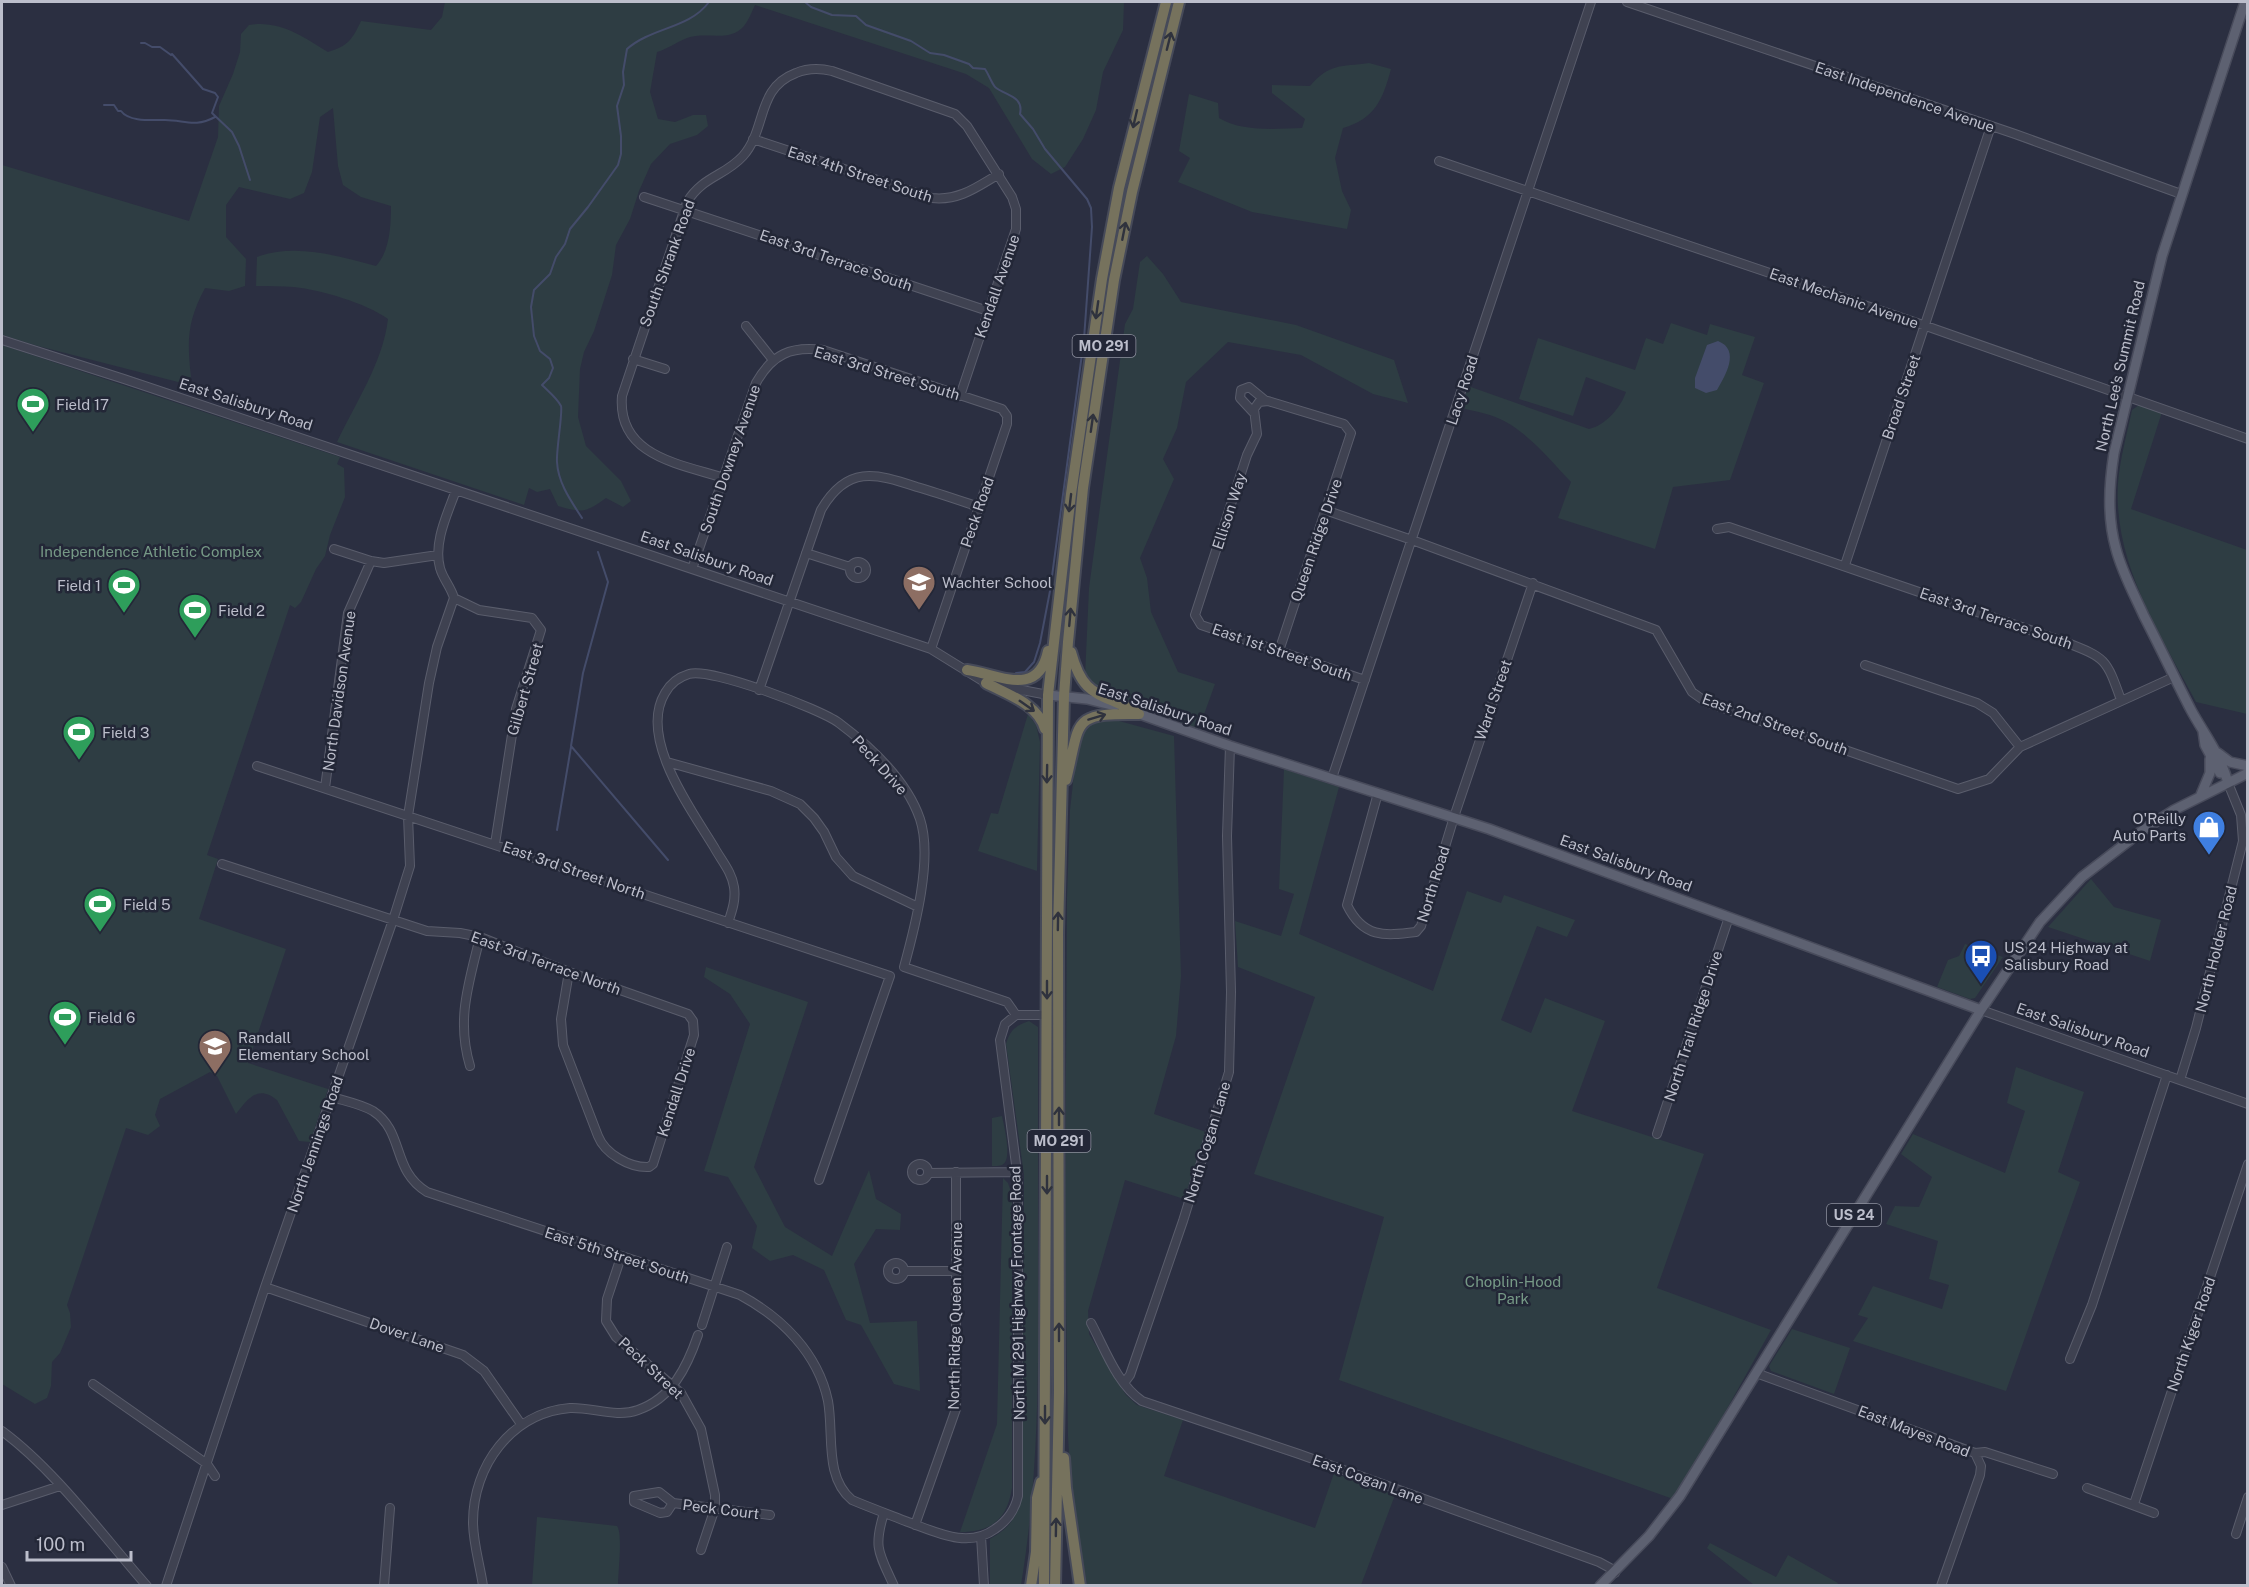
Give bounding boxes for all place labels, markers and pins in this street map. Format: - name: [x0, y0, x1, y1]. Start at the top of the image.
- sports icon: Field 17: [15, 386, 51, 433]
- place label: Field 17: [56, 396, 109, 413]
- school or university icon: Wachter School: [901, 564, 937, 611]
- sports icon: Field 1: [106, 567, 142, 614]
- place label: Wachter School: [942, 574, 1052, 591]
- place label: Field 1: [57, 577, 101, 594]
- sports icon: Field 2: [177, 592, 213, 639]
- place label: Field 2: [218, 602, 265, 619]
- sports icon: Field 3: [61, 714, 97, 761]
- place label: Field 3: [102, 724, 149, 741]
- shop icon: O'Reilly Auto Parts: [2191, 809, 2227, 856]
- place label: O'Reilly Auto Parts: [2112, 810, 2186, 844]
- sports icon: Field 5: [82, 886, 118, 933]
- place label: Field 5: [123, 896, 171, 913]
- bus stop icon: US 24 Highway at Salisbury Road: [1963, 938, 1999, 985]
- place label: US 24 Highway at Salisbury Road: [2004, 939, 2128, 973]
- sports icon: Field 6: [47, 999, 83, 1046]
- place label: Field 6: [88, 1009, 135, 1026]
- school or university icon: Randall Elementary School: [197, 1028, 233, 1075]
- place label: Randall Elementary School: [238, 1029, 370, 1063]

